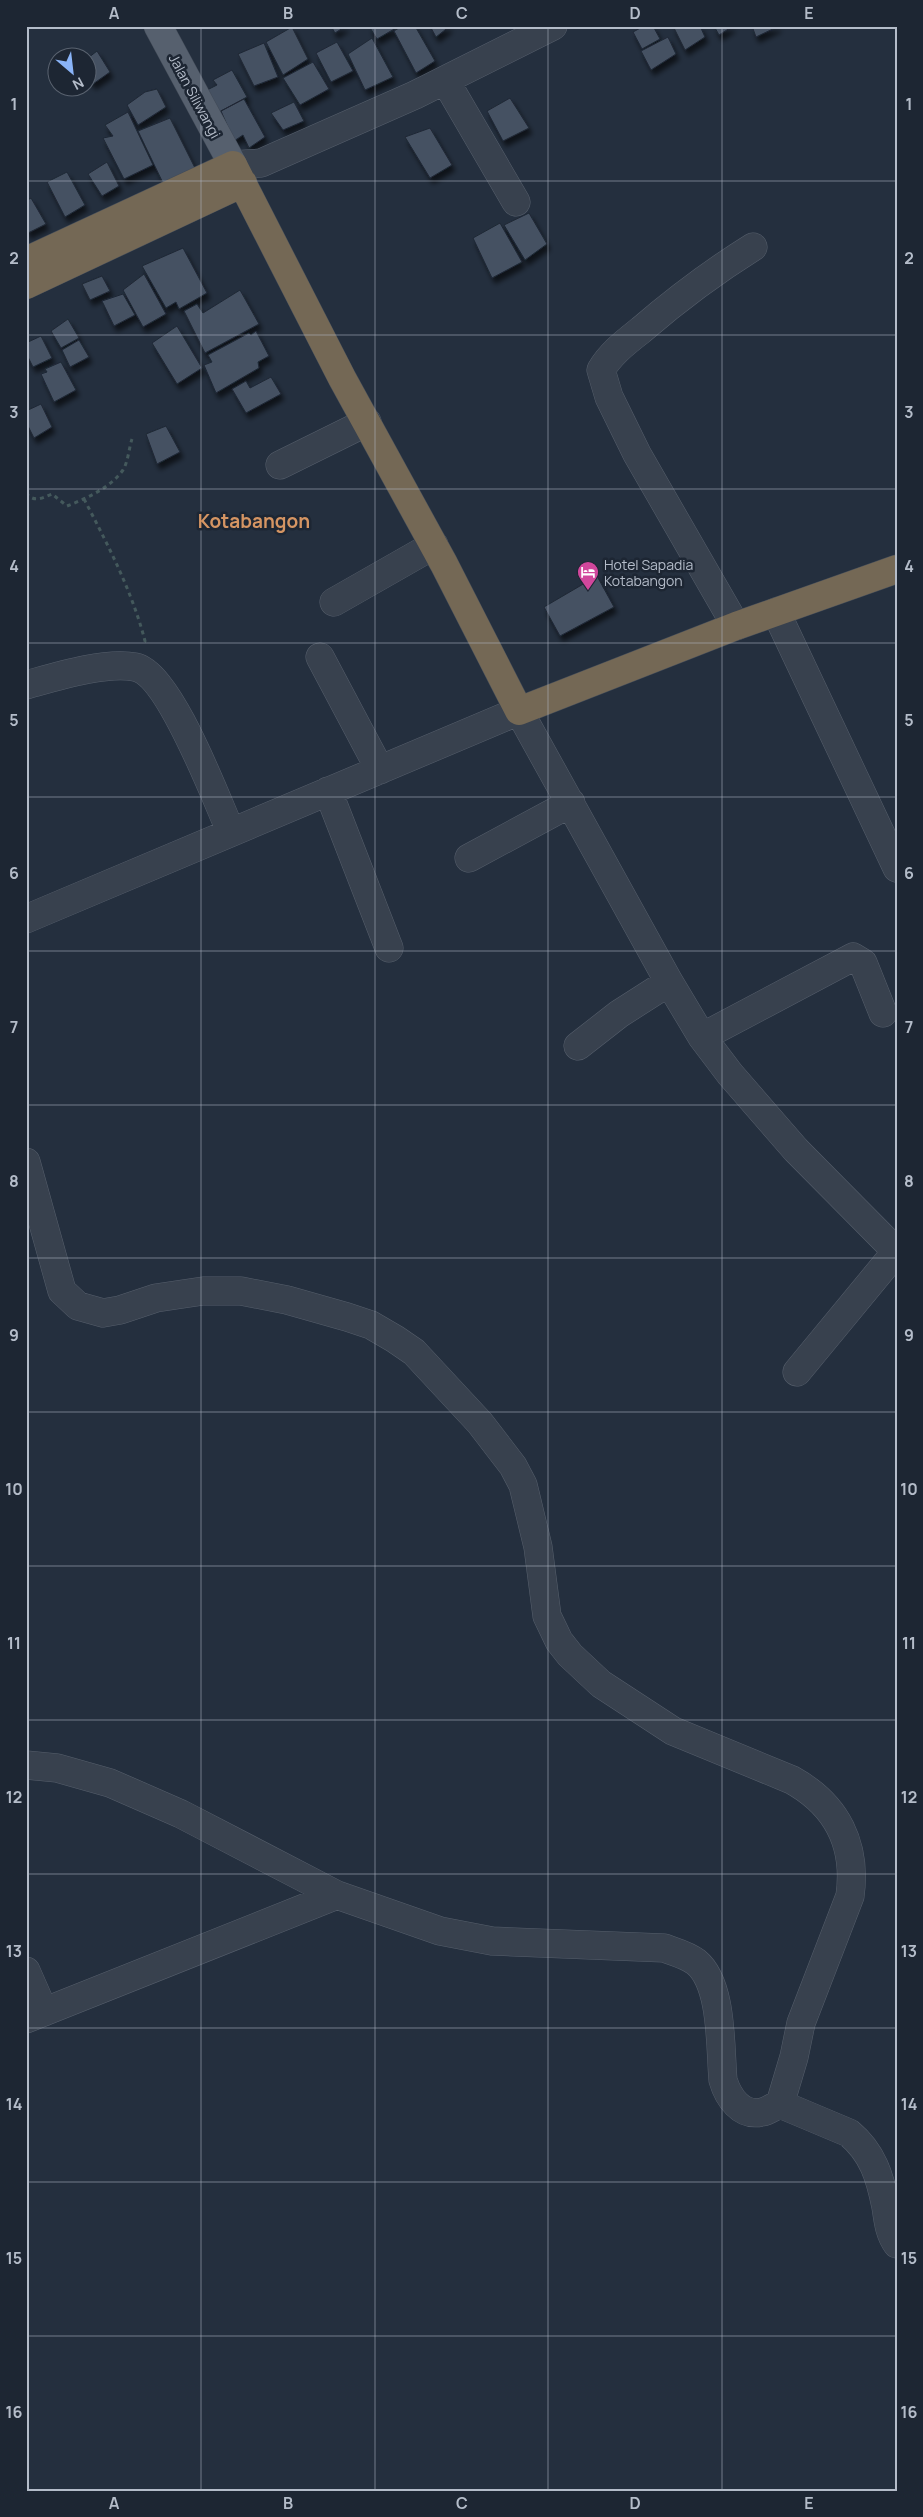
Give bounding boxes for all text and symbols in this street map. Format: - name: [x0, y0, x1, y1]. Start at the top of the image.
- text: A: [109, 2, 120, 24]
- text: B: [283, 2, 293, 24]
- text: C: [456, 2, 468, 24]
- text: D: [629, 2, 641, 24]
- text: E: [804, 2, 814, 24]
- north arrow: [48, 48, 98, 98]
- street label: Jalan Siliwangi: [165, 51, 225, 141]
- text: N: [69, 73, 87, 95]
- text: 1: [10, 93, 18, 115]
- text: 1: [905, 93, 913, 115]
- text: 2: [9, 247, 19, 269]
- text: 2: [904, 247, 914, 269]
- text: 3: [9, 401, 19, 423]
- text: 3: [904, 401, 914, 423]
- district label: Kotabangon: [198, 508, 310, 534]
- text: 4: [9, 555, 19, 577]
- place label: Hotel Sapadia Kotabangon: [604, 555, 693, 590]
- text: 4: [904, 555, 914, 577]
- hotel icon: Hotel Sapadia Kotabangon: [576, 560, 600, 591]
- text: 5: [9, 709, 19, 731]
- text: 5: [904, 709, 914, 731]
- text: 6: [9, 862, 19, 884]
- text: 6: [904, 862, 914, 884]
- text: 7: [10, 1016, 18, 1038]
- text: 7: [905, 1016, 913, 1038]
- text: 8: [9, 1170, 19, 1192]
- text: 8: [904, 1170, 914, 1192]
- text: 9: [9, 1324, 19, 1346]
- text: 9: [904, 1324, 914, 1346]
- text: 10: [5, 1478, 23, 1500]
- text: 10: [900, 1478, 918, 1500]
- text: 11: [7, 1632, 21, 1654]
- text: 11: [902, 1632, 916, 1654]
- text: 12: [6, 1786, 22, 1808]
- text: 12: [901, 1786, 917, 1808]
- text: 13: [6, 1940, 22, 1962]
- text: 13: [901, 1940, 917, 1962]
- text: 14: [6, 2093, 22, 2115]
- text: 14: [901, 2093, 917, 2115]
- text: 15: [6, 2247, 22, 2269]
- text: 15: [901, 2247, 917, 2269]
- text: 16: [6, 2401, 23, 2423]
- text: 16: [901, 2401, 918, 2423]
- text: A: [109, 2492, 120, 2514]
- text: B: [283, 2492, 293, 2514]
- text: C: [456, 2492, 468, 2514]
- text: D: [629, 2492, 641, 2514]
- text: E: [804, 2492, 814, 2514]

